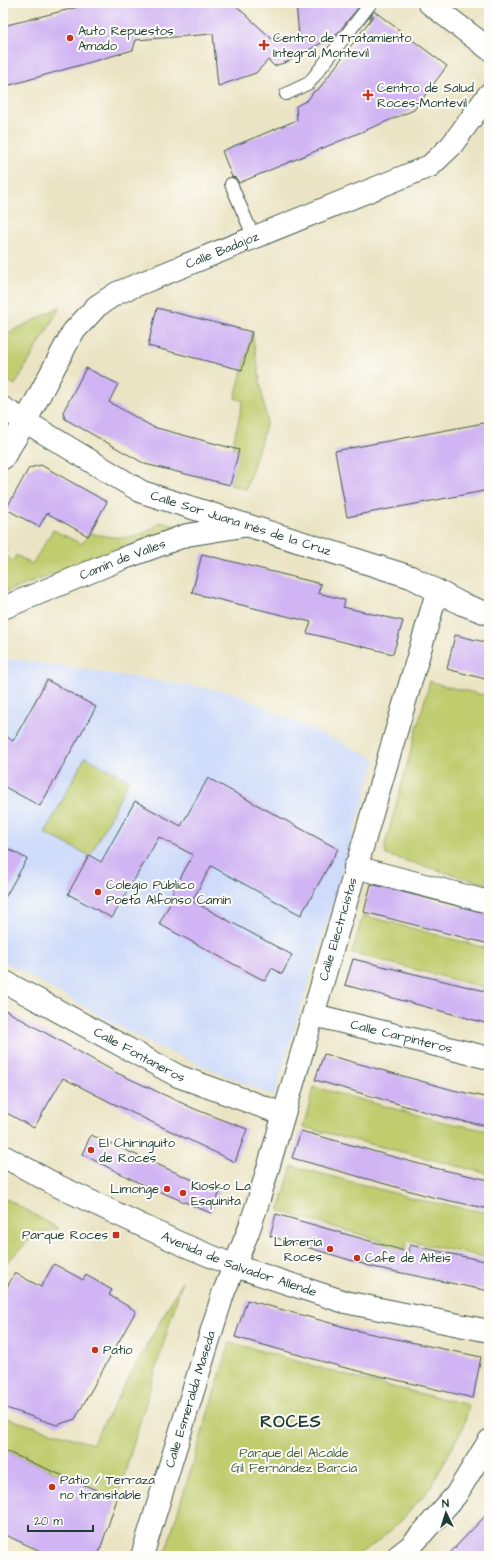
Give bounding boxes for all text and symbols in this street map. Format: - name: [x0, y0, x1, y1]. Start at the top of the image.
- place label: Auto Repuestos Amado: [78, 22, 174, 55]
- place label: Centro de Tratamiento Integral Montevil: [273, 29, 412, 63]
- marker: Auto Repuestos Amado: [65, 33, 75, 43]
- marker: Centro de Tratamiento Integral Montevil: [258, 39, 270, 51]
- place label: Centro de Salud Roces-Montevil: [377, 79, 474, 112]
- marker: Centro de Salud Roces-Montevil: [362, 89, 374, 101]
- street label: Calle Badajoz: [183, 227, 262, 273]
- street label: Calle Sor Juana Inés de la Cruz: [148, 486, 334, 560]
- street label: Camín de Valles: [77, 534, 169, 584]
- street label: Calle Electricistas: [314, 875, 362, 983]
- place label: Colegio Público Poeta Alfonso Camín: [106, 876, 232, 909]
- marker: Colegio Público Poeta Alfonso Camín: [93, 887, 103, 897]
- street label: Calle Carpinteros: [349, 1015, 455, 1058]
- street label: Calle Fontaneros: [90, 1023, 188, 1087]
- place label: El Chiringuito de Roces: [99, 1134, 176, 1167]
- marker: El Chiringuito de Roces: [86, 1145, 96, 1155]
- place label: Kiosko La Esquinita: [191, 1177, 251, 1210]
- place label: Limonge: [110, 1180, 159, 1199]
- marker: Limonge: [162, 1184, 172, 1194]
- marker: Kiosko La Esquinita: [178, 1188, 188, 1198]
- place label: Parque Roces: [22, 1226, 108, 1244]
- street label: Avenida de Salvador Allende: [158, 1227, 319, 1301]
- marker: Parque Roces: [111, 1230, 121, 1240]
- place label: Libreria Roces: [274, 1233, 322, 1266]
- marker: Libreria Roces: [325, 1244, 335, 1254]
- place label: Cafe de Alteis: [365, 1249, 451, 1267]
- marker: Cafe de Alteis: [352, 1253, 362, 1263]
- street label: Calle Esmeralda Maseda: [161, 1328, 220, 1470]
- place label: Patio: [103, 1341, 133, 1359]
- marker: Patio: [90, 1345, 100, 1355]
- district label: ROCES: [260, 1410, 322, 1434]
- park label: Parque del Alcalde Gil Fernández Barcia: [231, 1444, 357, 1477]
- place label: Patio / Terraza no transitable: [60, 1471, 155, 1504]
- marker: Patio / Terraza no transitable: [47, 1482, 57, 1492]
- north arrow: [426, 1493, 466, 1533]
- text: N: [441, 1496, 449, 1511]
- scale bar: [28, 1507, 93, 1533]
- text: 20 m: [34, 1513, 63, 1530]

